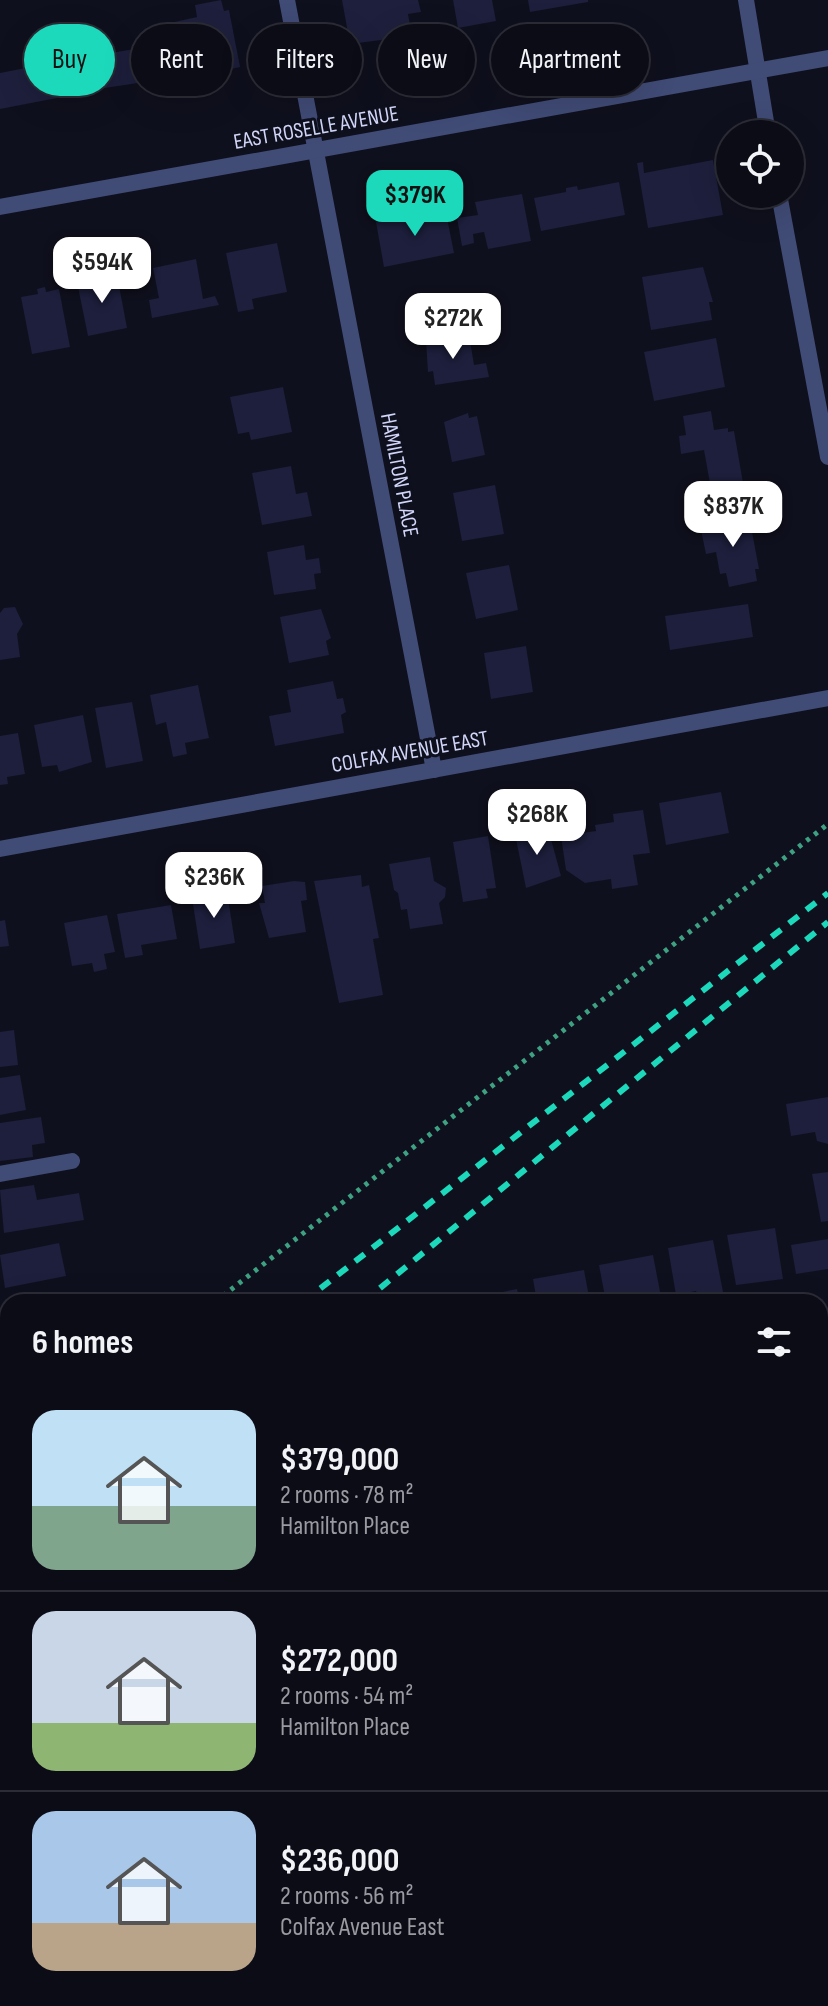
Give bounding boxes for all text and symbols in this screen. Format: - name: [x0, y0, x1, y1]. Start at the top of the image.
- chip: Buy: [24, 24, 115, 96]
- chip: Rent: [131, 24, 232, 96]
- chip: Filters: [248, 24, 362, 96]
- chip: New: [378, 24, 475, 96]
- chip: Apartment: [491, 24, 649, 96]
- street label: EAST ROSELLE AVENUE: [231, 100, 401, 156]
- map controls: [716, 120, 804, 208]
- button: locate: [716, 120, 804, 208]
- pin: $379K: [359, 170, 471, 238]
- text: $379K: [384, 180, 446, 211]
- pin: $594K: [46, 237, 158, 305]
- text: $594K: [71, 247, 133, 278]
- pin: $272K: [397, 293, 509, 361]
- text: $272K: [423, 303, 483, 334]
- street label: HAMILTON PLACE: [374, 411, 424, 539]
- pin: $837K: [677, 481, 789, 549]
- text: $837K: [702, 491, 764, 522]
- street label: COLFAX AVENUE EAST: [329, 725, 491, 779]
- pin: $268K: [481, 789, 593, 857]
- text: $268K: [506, 799, 568, 830]
- pin: $236K: [158, 852, 270, 920]
- text: $236K: [183, 862, 245, 893]
- icon: filters: [752, 1320, 796, 1364]
- text: 6 homes: [32, 1322, 133, 1363]
- text: $379,000: [280, 1439, 399, 1480]
- icon: home: [96, 1442, 192, 1538]
- text: 2 rooms · 78 m²: [280, 1480, 414, 1511]
- text: Hamilton Place: [280, 1511, 410, 1542]
- text: $272,000: [280, 1640, 398, 1681]
- icon: home: [96, 1643, 192, 1739]
- text: 2 rooms · 54 m²: [280, 1681, 413, 1712]
- text: Hamilton Place: [280, 1712, 410, 1743]
- text: $236,000: [280, 1840, 399, 1881]
- icon: home: [96, 1843, 192, 1939]
- text: 2 rooms · 56 m²: [280, 1881, 414, 1912]
- text: Colfax Avenue East: [280, 1912, 444, 1943]

